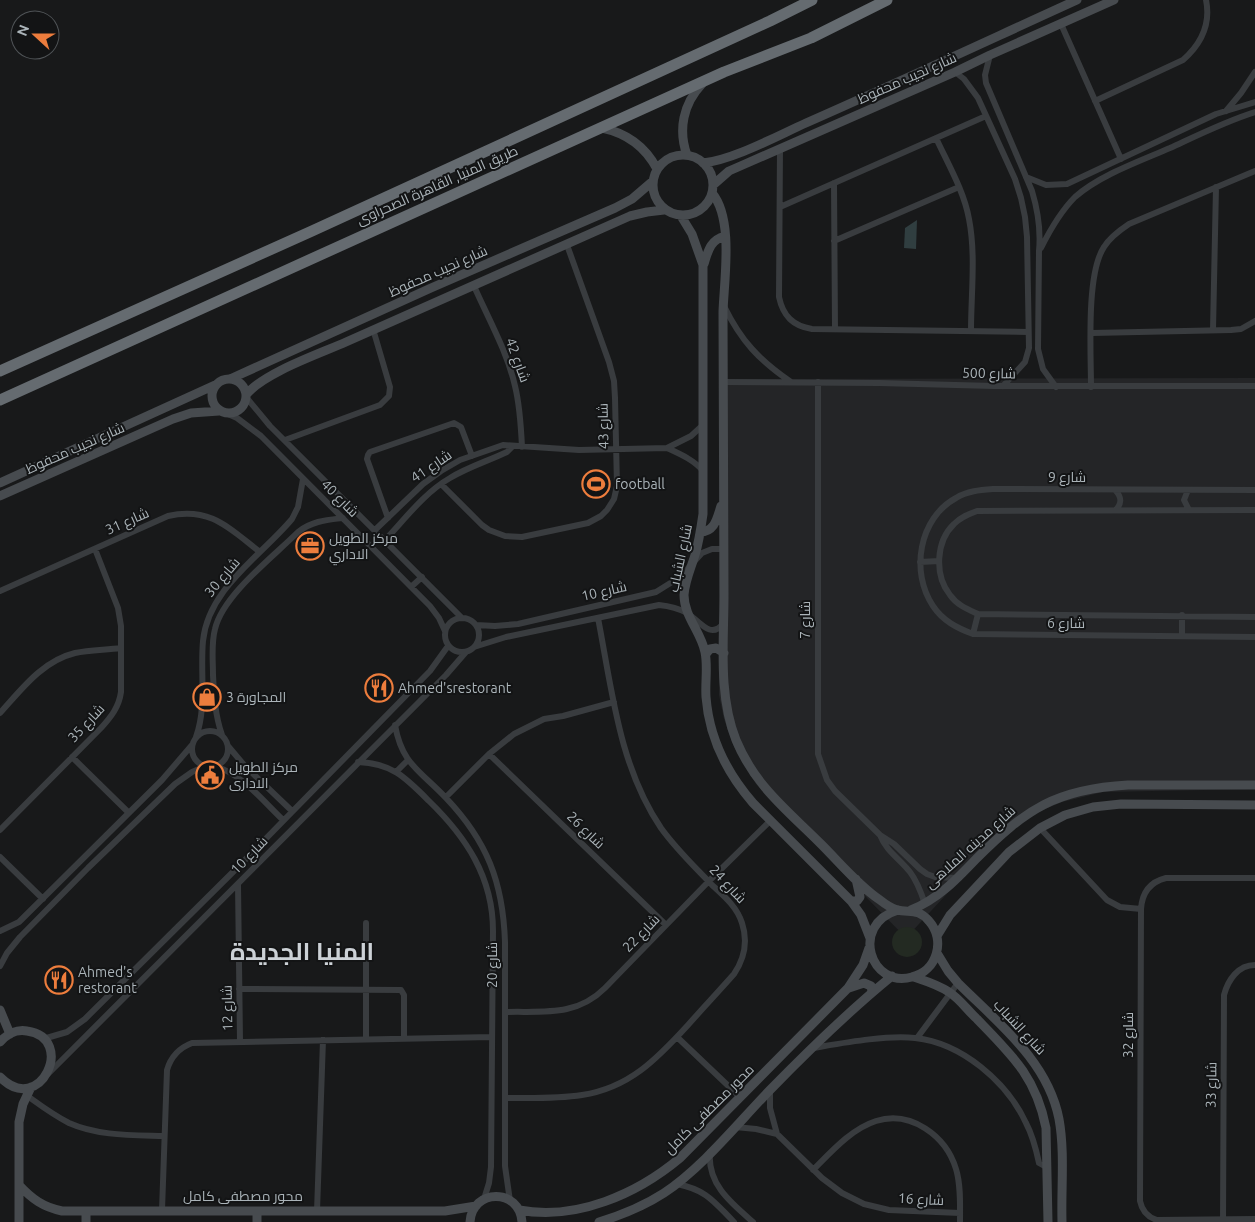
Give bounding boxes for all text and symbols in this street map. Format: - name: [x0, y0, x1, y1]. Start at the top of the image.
- north arrow: [10, 10, 60, 60]
- text: N: [14, 23, 32, 38]
- street label: شارع نجيب محفوظ: [855, 49, 959, 108]
- street label: طريق المنيا, القاهرة الصحراوى: [354, 142, 521, 229]
- street label: شارع نجيب محفوظ: [386, 242, 490, 301]
- street label: شارع 42: [502, 336, 533, 385]
- street label: شارع 500: [962, 365, 1016, 382]
- street label: شارع 43: [595, 403, 612, 449]
- street label: شارع نجيب محفوظ: [23, 419, 127, 478]
- street label: شارع 41: [407, 446, 455, 486]
- sports icon: football: [581, 469, 611, 499]
- street label: شارع 9: [1048, 469, 1086, 486]
- street label: شارع 40: [317, 476, 362, 521]
- place label: football: [615, 476, 665, 492]
- street label: شارع 31: [103, 504, 152, 539]
- street label: شارع الشباب: [665, 522, 696, 594]
- place label: مركز الطويل الاداري: [329, 530, 398, 566]
- office icon: مركز الطويل الاداري: [295, 531, 325, 561]
- street label: شارع 30: [201, 554, 244, 600]
- street label: شارع 10: [580, 578, 628, 605]
- street label: شارع 7: [797, 601, 814, 639]
- street label: شارع 6: [1047, 615, 1085, 632]
- restaurant icon: Ahmed'srestorant: [364, 673, 394, 703]
- place label: Ahmed'srestorant: [398, 680, 512, 696]
- shop icon: المجاورة 3: [192, 682, 222, 712]
- place label: المجاورة 3: [226, 689, 286, 705]
- street label: شارع 35: [64, 701, 108, 746]
- place label: مركز الطويل الادارى: [229, 759, 298, 791]
- public building icon: مركز الطويل الادارى: [195, 760, 225, 790]
- street label: شارع مدينه الملاهى: [922, 802, 1019, 892]
- street label: شارع 26: [563, 808, 608, 852]
- street label: شارع 10: [227, 833, 271, 878]
- street label: شارع 24: [706, 862, 750, 907]
- street label: شارع 22: [619, 911, 663, 956]
- district label: المنيا الجديدة: [230, 938, 374, 965]
- street label: شارع 20: [484, 942, 501, 988]
- place label: Ahmed's restorant: [78, 964, 137, 996]
- restaurant icon: Ahmed's restorant: [44, 965, 74, 995]
- street label: شارع 12: [219, 985, 236, 1031]
- street label: شارع الشباب: [990, 996, 1049, 1058]
- street label: شارع 32: [1120, 1012, 1137, 1058]
- street label: محور مصطفى كامل: [661, 1061, 757, 1157]
- street label: شارع 33: [1203, 1062, 1220, 1108]
- street label: محور مصطفى كامل: [183, 1188, 303, 1204]
- street label: شارع 16: [897, 1190, 944, 1209]

